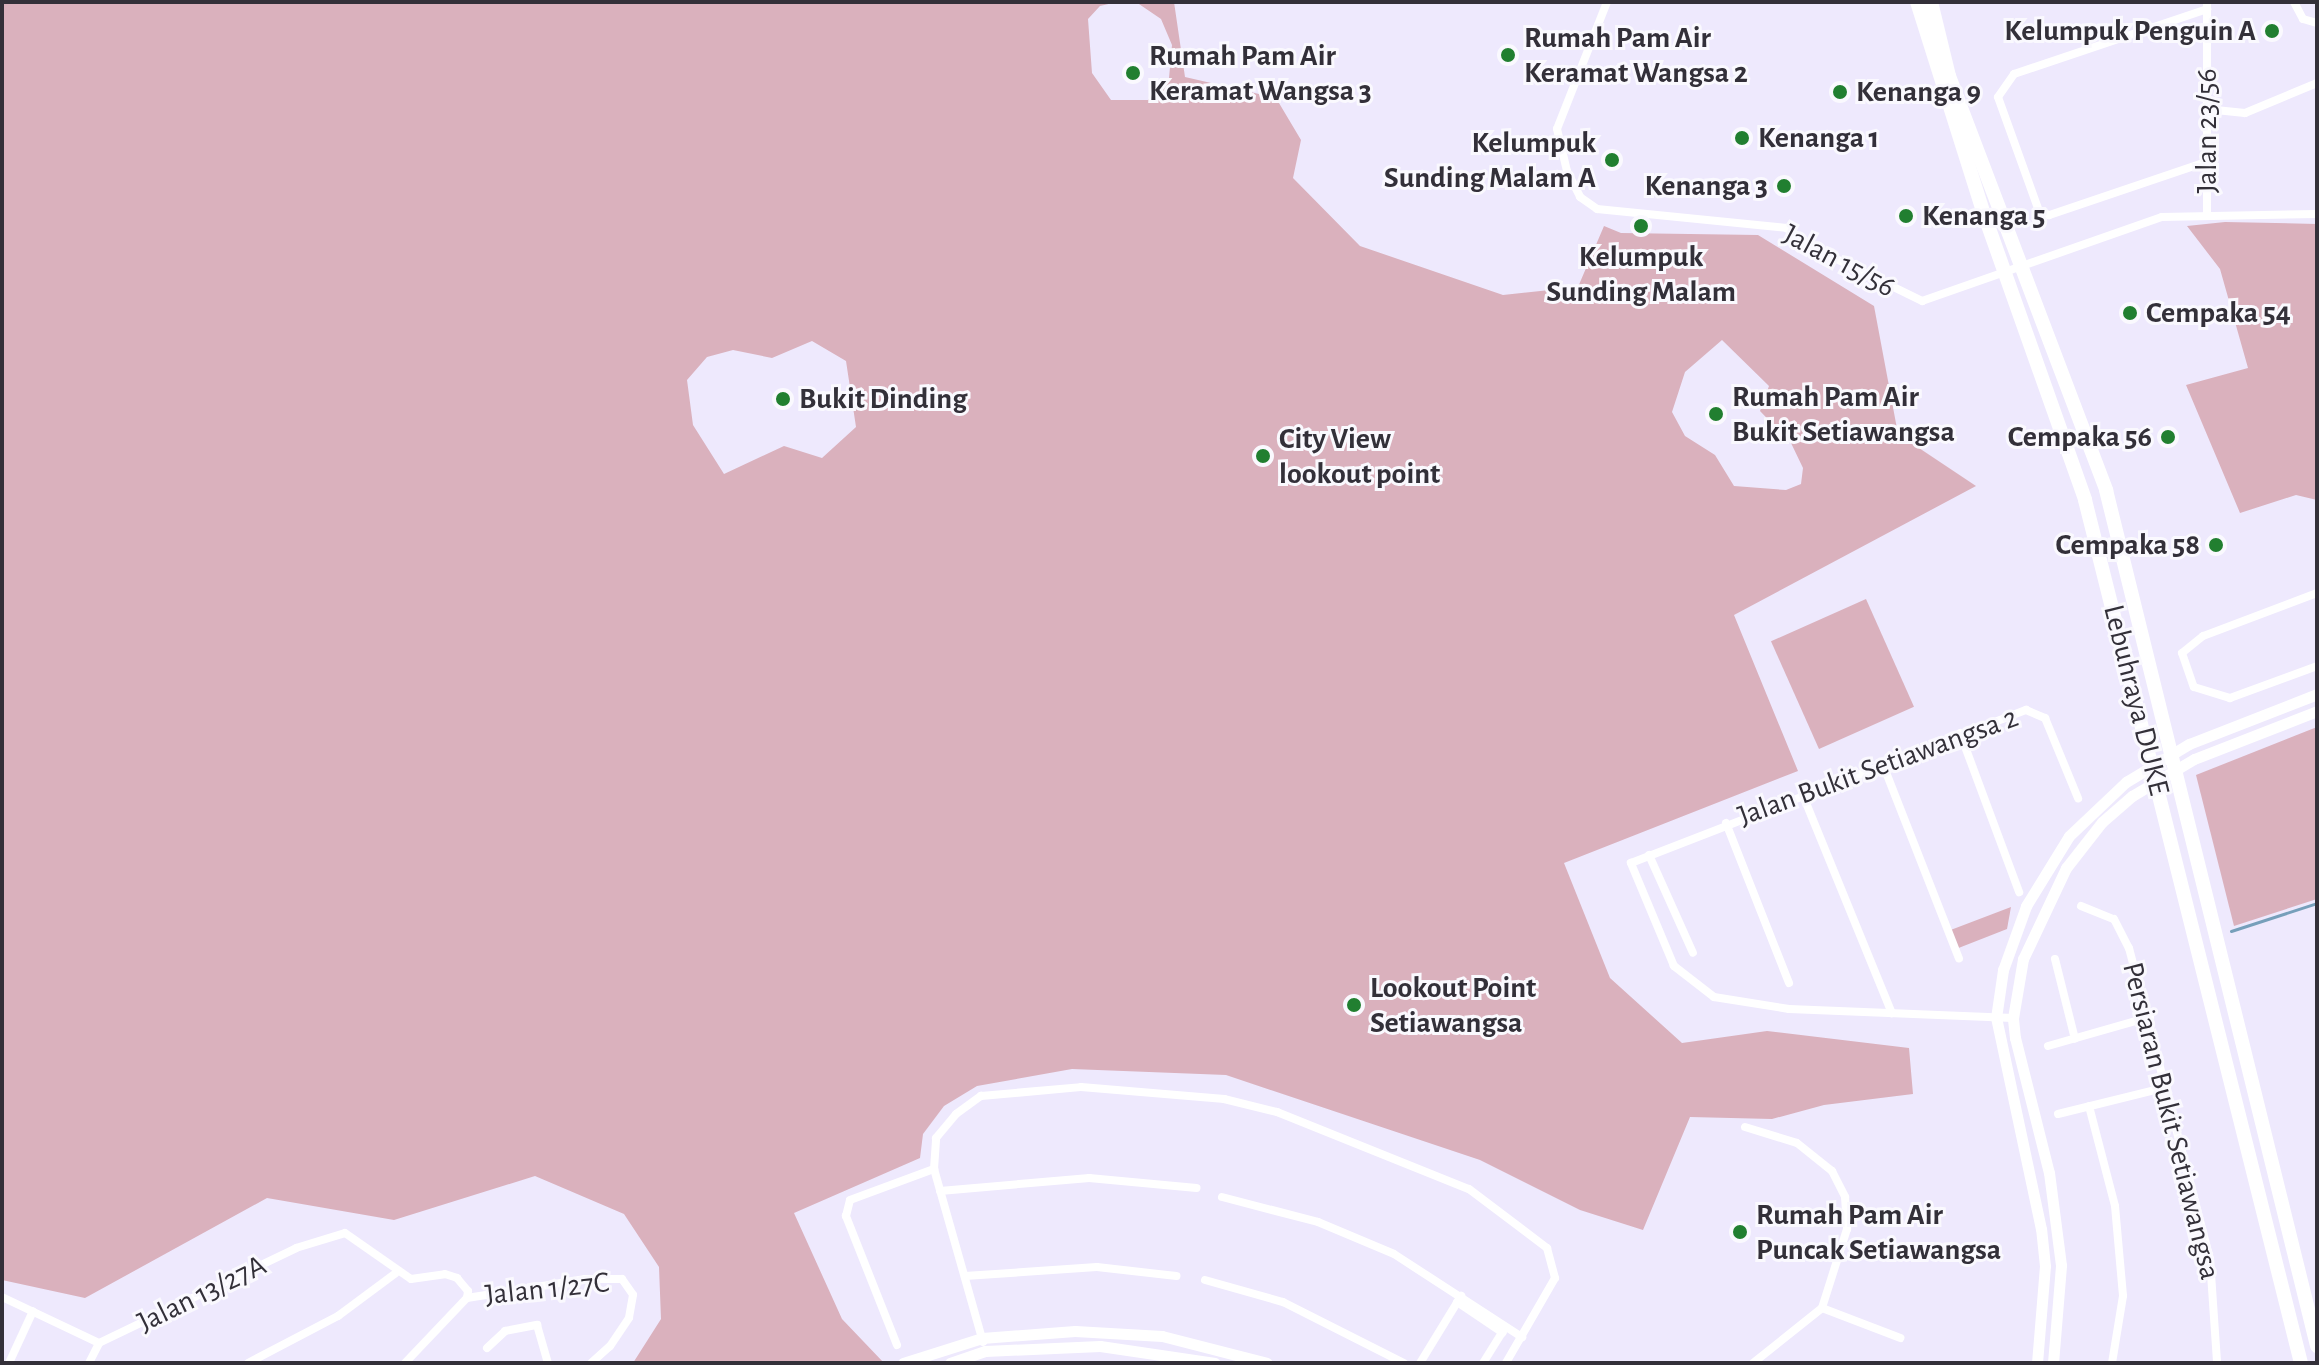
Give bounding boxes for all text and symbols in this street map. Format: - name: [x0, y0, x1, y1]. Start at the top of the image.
- place label: Kelumpuk Penguin A: [2004, 13, 2256, 49]
- place label: Rumah Pam Air Keramat Wangsa 2: [1524, 20, 1748, 90]
- marker: Kelumpuk Penguin A: [2263, 22, 2281, 40]
- place label: Rumah Pam Air Keramat Wangsa 3: [1149, 38, 1372, 108]
- marker: Rumah Pam Air Keramat Wangsa 2: [1499, 46, 1517, 64]
- marker: Rumah Pam Air Keramat Wangsa 3: [1124, 64, 1142, 82]
- street label: Jalan 23/56: [2189, 68, 2225, 194]
- place label: Kenanga 9: [1856, 74, 1981, 110]
- marker: Kenanga 9: [1831, 83, 1849, 101]
- place label: Kenanga 1: [1758, 120, 1879, 156]
- place label: Kelumpuk Sunding Malam A: [1384, 125, 1596, 196]
- marker: Kenanga 1: [1733, 129, 1751, 147]
- marker: Kelumpuk Sunding Malam A: [1603, 151, 1621, 169]
- place label: Kenanga 3: [1644, 168, 1768, 204]
- marker: Kenanga 3: [1775, 177, 1793, 195]
- place label: Kenanga 5: [1922, 198, 2046, 234]
- marker: Kenanga 5: [1897, 207, 1915, 225]
- street label: Jalan 15/56: [1777, 216, 1901, 306]
- marker: Kelumpuk Sunding Malam: [1632, 217, 1650, 235]
- place label: Kelumpuk Sunding Malam: [1546, 239, 1736, 310]
- place label: Cempaka 54: [2146, 295, 2291, 331]
- marker: Cempaka 54: [2121, 304, 2139, 322]
- place label: Rumah Pam Air Bukit Setiawangsa: [1732, 379, 1955, 450]
- place label: Bukit Dinding: [799, 381, 967, 417]
- marker: Bukit Dinding: [774, 390, 792, 408]
- marker: Rumah Pam Air Bukit Setiawangsa: [1707, 405, 1725, 423]
- place label: Cempaka 56: [2008, 419, 2152, 455]
- place label: City View lookout point: [1279, 421, 1440, 492]
- marker: Cempaka 56: [2159, 428, 2177, 446]
- marker: City View lookout point: [1254, 447, 1272, 465]
- place label: Cempaka 58: [2056, 527, 2200, 563]
- marker: Cempaka 58: [2207, 536, 2225, 554]
- street label: Lebuhraya DUKE: [2095, 601, 2177, 799]
- street label: Jalan Bukit Setiawangsa 2: [1733, 700, 2023, 834]
- street label: Persiaran Bukit Setiawangsa: [2114, 958, 2228, 1284]
- place label: Lookout Point Setiawangsa: [1370, 970, 1536, 1040]
- marker: Lookout Point Setiawangsa: [1345, 996, 1363, 1014]
- place label: Rumah Pam Air Puncak Setiawangsa: [1756, 1197, 2001, 1268]
- marker: Rumah Pam Air Puncak Setiawangsa: [1731, 1223, 1749, 1241]
- street label: Jalan 13/27A: [132, 1247, 272, 1341]
- street label: Jalan 1/27C: [483, 1265, 611, 1313]

